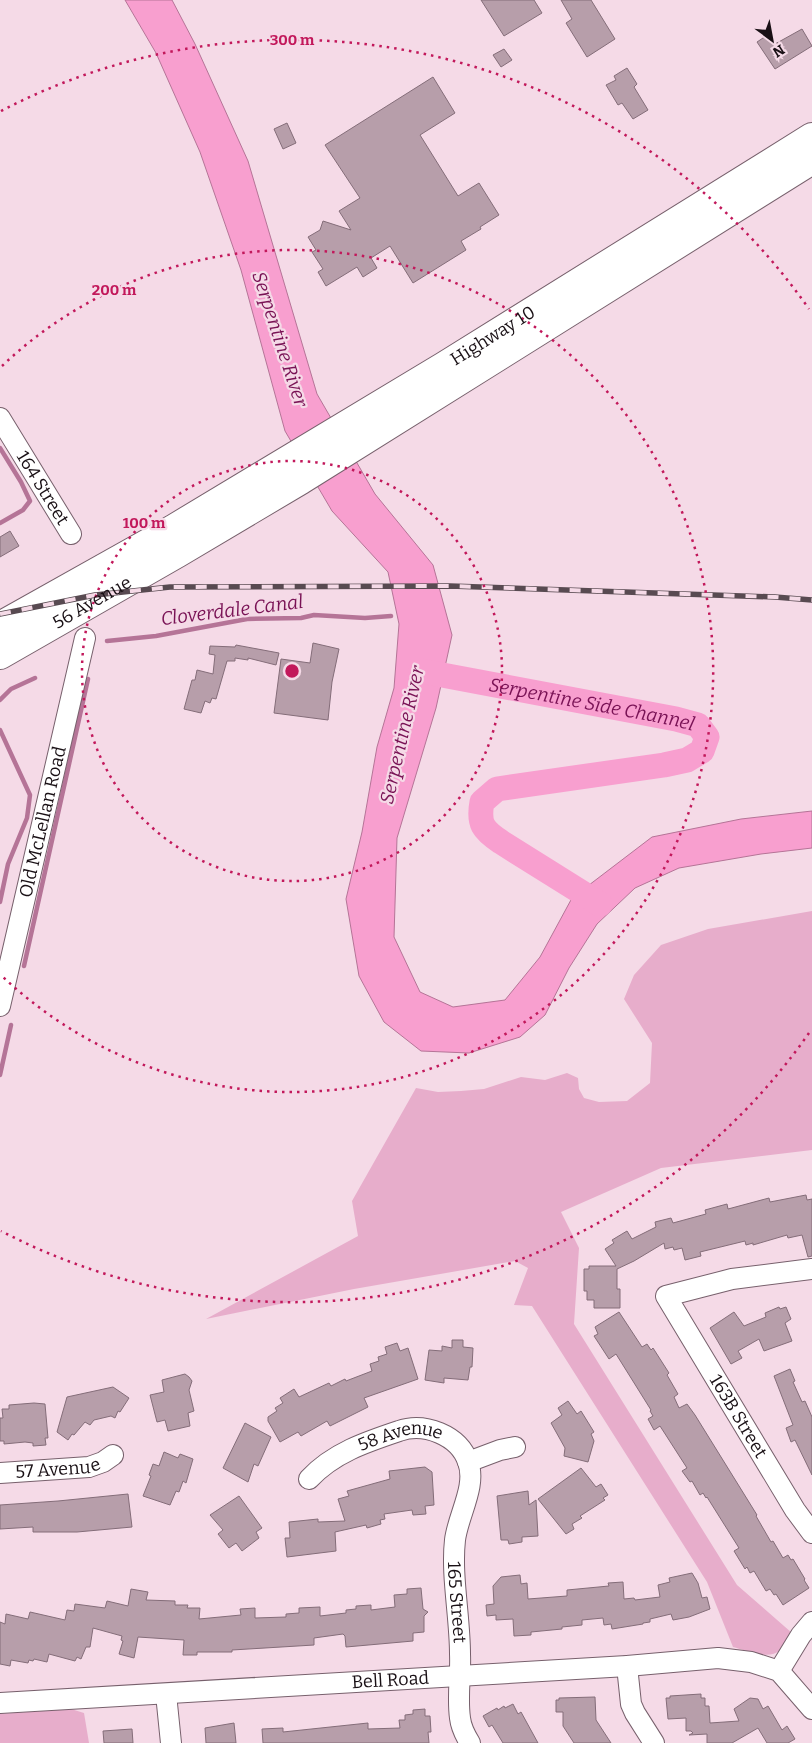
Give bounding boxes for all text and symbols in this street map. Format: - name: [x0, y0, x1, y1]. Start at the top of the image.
- north arrow: [747, 15, 797, 65]
- text: 300 m: [270, 31, 315, 49]
- text: N: [769, 41, 788, 61]
- water label: Serpentine River: [247, 268, 313, 411]
- text: 200 m: [92, 281, 137, 299]
- street label: Highway 10: [446, 301, 539, 370]
- street label: 164 Street: [12, 447, 74, 529]
- text: 100 m: [123, 514, 166, 532]
- street label: 56 Avenue: [49, 571, 135, 634]
- water label: Cloverdale Canal: [159, 590, 305, 630]
- centre of rings: [283, 662, 301, 680]
- water label: Serpentine River: [375, 663, 429, 806]
- water label: Serpentine Side Channel: [487, 673, 697, 735]
- street label: Old McLellan Road: [14, 744, 71, 900]
- street label: 163B Street: [705, 1370, 772, 1462]
- street label: 58 Avenue: [355, 1417, 446, 1456]
- street label: 57 Avenue: [15, 1453, 103, 1483]
- street label: 165 Street: [443, 1561, 471, 1644]
- street label: Bell Road: [351, 1667, 430, 1693]

